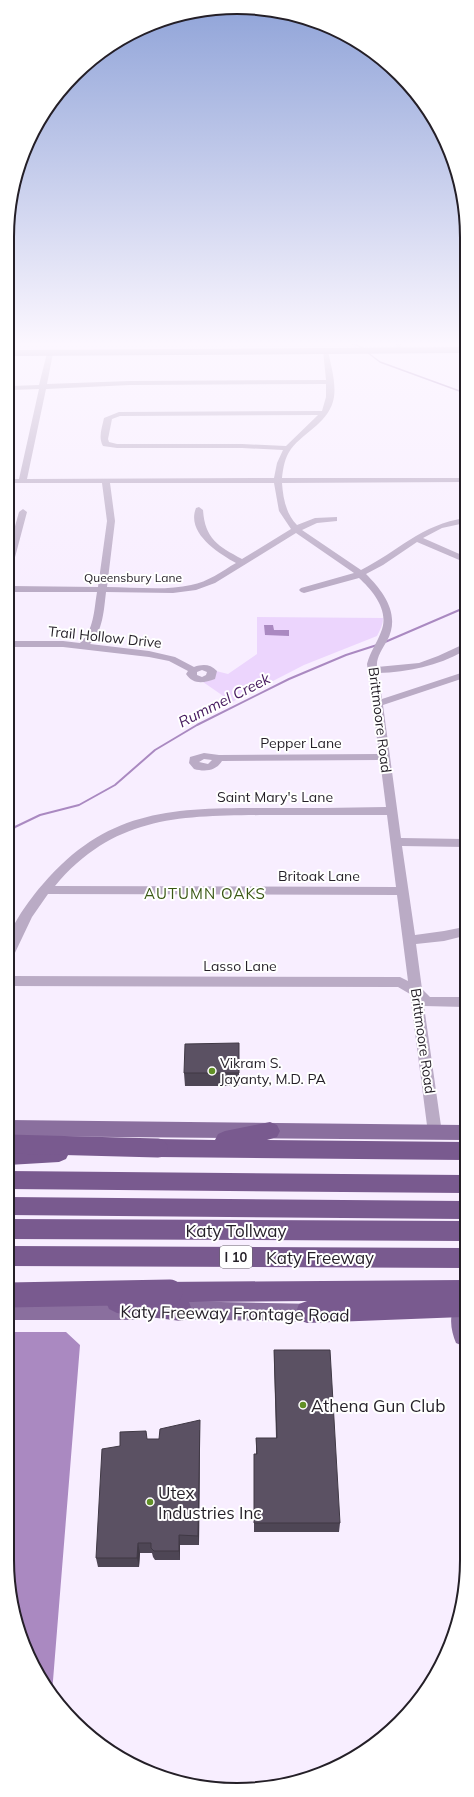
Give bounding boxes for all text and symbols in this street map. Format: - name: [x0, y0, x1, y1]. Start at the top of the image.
- street label: Queensbury Lane: [84, 570, 182, 585]
- street label: Trail Hollow Drive: [47, 622, 163, 652]
- street label: Brittmoore Road: [365, 666, 395, 774]
- water label: Rummel Creek: [175, 668, 274, 731]
- street label: Pepper Lane: [260, 734, 342, 752]
- street label: Saint Mary's Lane: [217, 788, 333, 806]
- street label: Britoak Lane: [278, 867, 360, 885]
- district label: AUTUMN OAKS: [144, 884, 266, 903]
- street label: Lasso Lane: [203, 957, 277, 975]
- street label: Brittmoore Road: [407, 987, 439, 1095]
- place label: Vikram S. Jayanty, M.D. PA: [220, 1054, 327, 1088]
- marker: Vikram S. Jayanty, M.D. PA: [207, 1066, 217, 1076]
- street label: Katy Tollway: [185, 1220, 287, 1242]
- road number: I 10: [220, 1246, 252, 1268]
- street label: Katy Freeway: [266, 1247, 374, 1269]
- street label: Katy Freeway Frontage Road: [120, 1300, 350, 1327]
- place label: Athena Gun Club: [311, 1395, 445, 1416]
- marker: Athena Gun Club: [298, 1400, 308, 1410]
- place label: Utex Industries Inc: [158, 1482, 262, 1523]
- marker: Utex Industries Inc: [145, 1497, 155, 1507]

